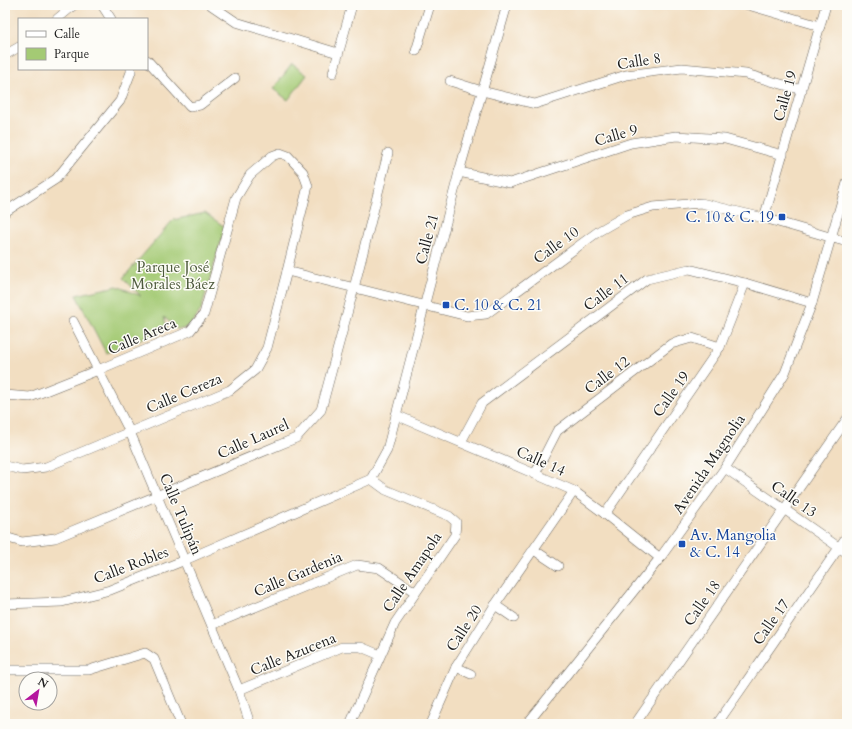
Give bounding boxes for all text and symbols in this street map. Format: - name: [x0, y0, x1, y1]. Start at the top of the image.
- legend: [18, 18, 148, 70]
- text: Calle: [54, 26, 80, 42]
- text: Parque: [54, 46, 89, 62]
- street label: Calle 8: [616, 48, 662, 74]
- street label: Calle 19: [768, 68, 802, 124]
- street label: Calle 9: [592, 119, 640, 151]
- place label: C. 10 & C. 19: [685, 207, 774, 227]
- street label: Calle 21: [411, 211, 443, 267]
- marker: C. 10 & C. 19: [777, 212, 787, 222]
- street label: Calle 10: [529, 222, 583, 268]
- park label: Parque José Morales Báez: [131, 257, 215, 294]
- street label: Calle 11: [579, 268, 633, 316]
- place label: C. 10 & C. 21: [454, 295, 543, 315]
- marker: C. 10 & C. 21: [441, 300, 451, 310]
- street label: Calle Areca: [105, 312, 180, 359]
- street label: Calle 12: [580, 351, 634, 399]
- street label: Calle 19: [648, 367, 694, 421]
- street label: Calle Cereza: [143, 368, 225, 418]
- street label: Avenida Magnolia: [668, 410, 750, 518]
- street label: Calle Laurel: [214, 414, 292, 464]
- street label: Calle 14: [513, 441, 569, 481]
- street label: Calle Tulipán: [155, 470, 207, 558]
- street label: Calle 13: [767, 476, 821, 522]
- place label: Av. Mangolia & C. 14: [690, 525, 777, 562]
- street label: Calle Amapola: [378, 528, 446, 616]
- marker: Av. Mangolia & C. 14: [677, 539, 687, 549]
- street label: Calle Robles: [91, 542, 171, 588]
- street label: Calle Gardenia: [251, 546, 346, 602]
- street label: Calle 18: [679, 576, 725, 630]
- street label: Calle 17: [748, 595, 794, 649]
- street label: Calle 20: [442, 601, 487, 655]
- street label: Calle Azucena: [247, 628, 339, 680]
- north arrow: [18, 671, 58, 711]
- text: N: [35, 674, 51, 692]

